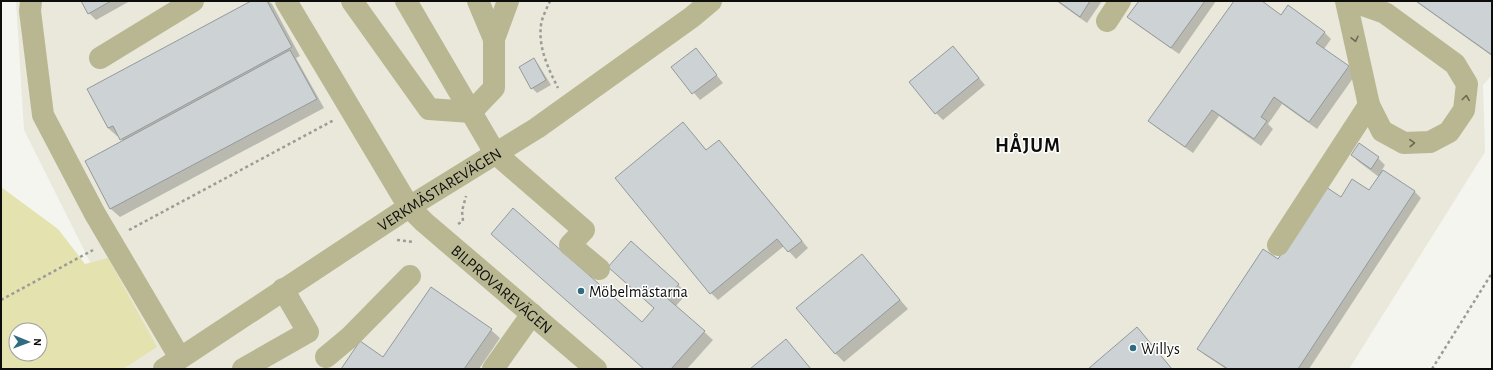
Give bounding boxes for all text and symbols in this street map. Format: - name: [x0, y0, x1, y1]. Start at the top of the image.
- one-way arrow: [1350, 35, 1359, 42]
- one-way arrow: [1461, 95, 1470, 101]
- district label: HÅJUM: [995, 133, 1061, 156]
- one-way arrow: [1409, 138, 1415, 147]
- street label: VERKMÄSTAREVÄGEN: [375, 145, 504, 234]
- street label: BILPROVAREVÄGEN: [448, 242, 555, 337]
- place label: Möbelmästarna: [589, 284, 688, 300]
- marker: Möbelmästarna: [576, 286, 586, 296]
- north arrow: [8, 322, 48, 362]
- text: N: [32, 338, 43, 346]
- place label: Willys: [1141, 341, 1180, 358]
- marker: Willys: [1128, 343, 1138, 353]

